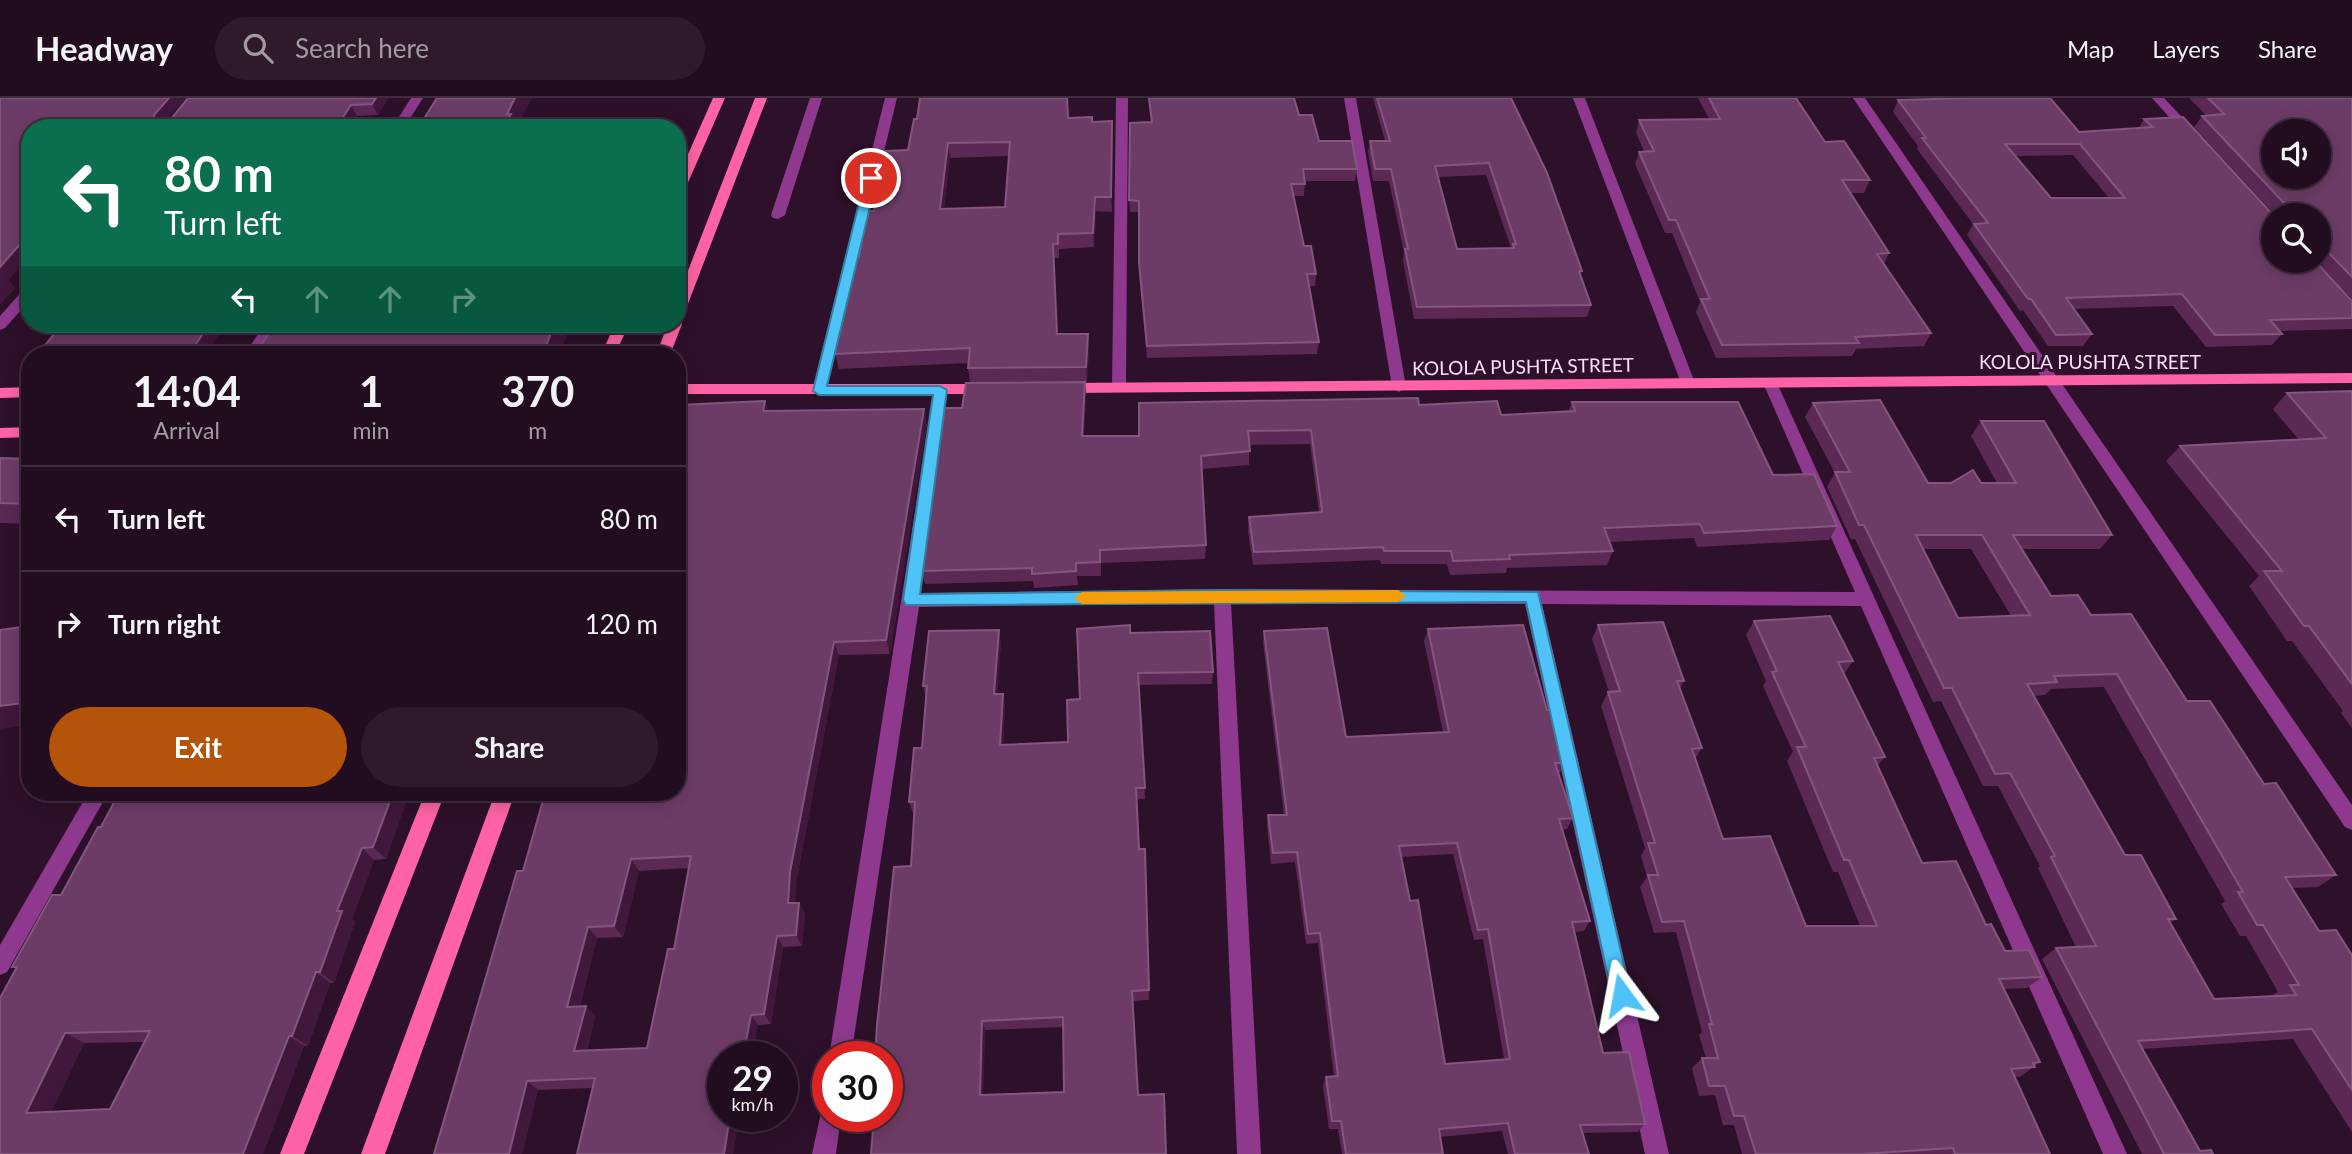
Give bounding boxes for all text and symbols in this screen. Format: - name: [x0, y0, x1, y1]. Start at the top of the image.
- search box: [215, 17, 705, 80]
- text: Headway: [35, 28, 173, 68]
- icon: search: [239, 29, 277, 67]
- text: Search here: [295, 32, 429, 64]
- text: Map: [2067, 34, 2114, 63]
- text: Layers: [2152, 34, 2220, 63]
- text: Share: [2258, 34, 2317, 63]
- map controls: [2261, 119, 2331, 273]
- button: sound: [2261, 119, 2331, 189]
- text: 80 m: [164, 144, 274, 202]
- icon: left: [49, 147, 140, 238]
- pin: [841, 148, 901, 208]
- icon: arrive: [852, 159, 890, 197]
- text: Turn left: [164, 203, 281, 242]
- button: search: [2261, 203, 2331, 273]
- icon: left: [225, 280, 263, 318]
- icon: ahead: [298, 280, 336, 318]
- icon: ahead: [371, 280, 409, 318]
- icon: right: [444, 280, 482, 318]
- street label: KOLOLA PUSHTA STREET: [1979, 350, 2201, 373]
- street label: KOLOLA PUSHTA STREET: [1412, 353, 1634, 379]
- text: 14:04: [133, 366, 241, 416]
- text: 1: [359, 366, 383, 416]
- text: 370: [501, 366, 574, 416]
- text: Arrival: [154, 416, 220, 444]
- text: min: [352, 416, 390, 444]
- text: m: [528, 416, 547, 444]
- icon: left: [49, 500, 87, 538]
- text: Turn left: [108, 503, 205, 535]
- text: 80 m: [600, 503, 658, 535]
- icon: right: [49, 605, 87, 643]
- text: Turn right: [108, 608, 221, 640]
- text: 120 m: [585, 608, 658, 640]
- button: Exit: [49, 707, 347, 787]
- button: Share: [361, 707, 658, 787]
- position arrow: [1585, 958, 1659, 1032]
- speed limit sign: 30: [812, 1041, 903, 1132]
- text: 29: [732, 1056, 773, 1098]
- text: km/h: [731, 1093, 774, 1115]

